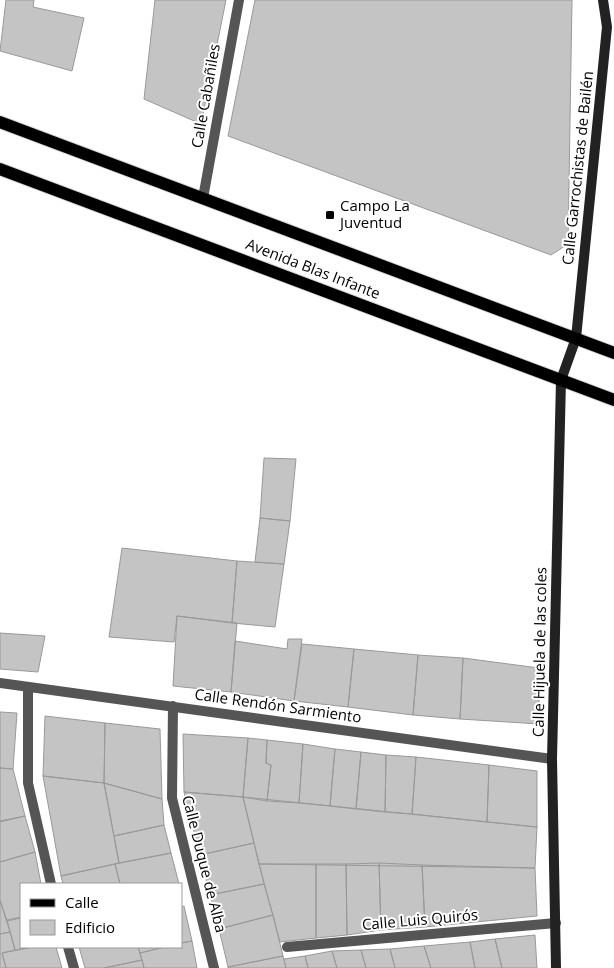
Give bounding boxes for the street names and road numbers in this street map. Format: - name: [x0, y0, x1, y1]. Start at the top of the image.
- street label: Calle Cabañiles: [186, 42, 224, 149]
- street label: Calle Garrochistas de Bailén: [557, 70, 597, 266]
- street label: Avenida Blas Infante: [243, 233, 383, 303]
- street label: Calle Hijuela de las coles: [528, 567, 550, 737]
- street label: Calle Rendón Sarmiento: [193, 683, 363, 727]
- street label: Calle Duque de Alba: [178, 793, 232, 934]
- street label: Calle Luis Quirós: [361, 904, 479, 934]

